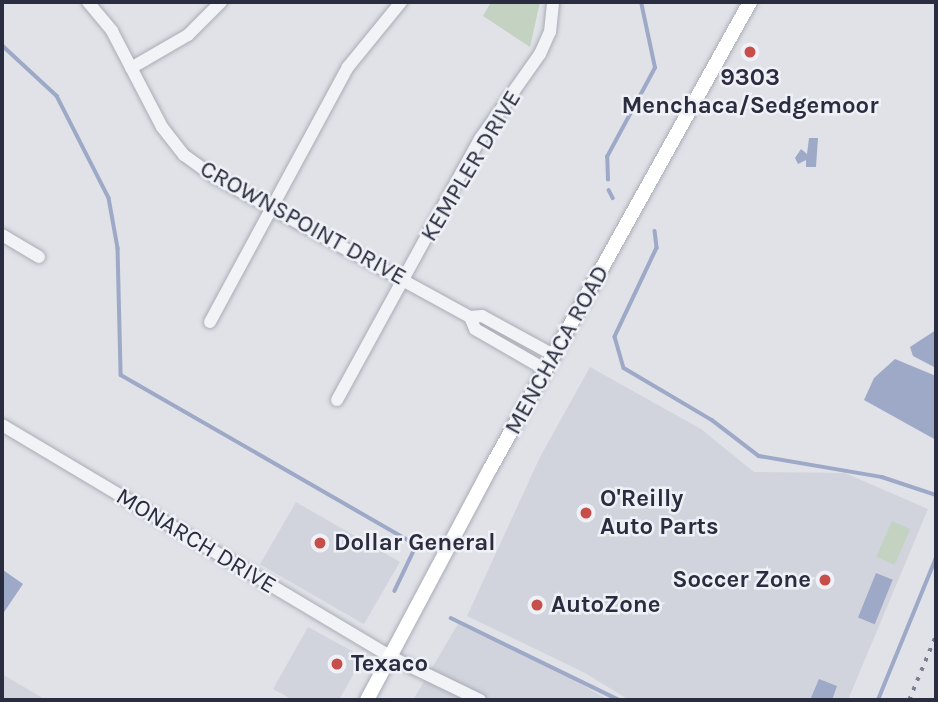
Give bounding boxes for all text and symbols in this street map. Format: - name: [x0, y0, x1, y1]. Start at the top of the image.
- marker: 9303 Menchaca/Sedgemoor: [742, 44, 758, 60]
- place label: 9303 Menchaca/Sedgemoor: [621, 64, 879, 120]
- street label: KEMPLER DRIVE: [415, 85, 527, 247]
- street label: CROWNSPOINT DRIVE: [195, 154, 411, 292]
- street label: MENCHACA ROAD: [499, 260, 615, 440]
- street label: MONARCH DRIVE: [111, 482, 281, 600]
- place label: O'Reilly Auto Parts: [600, 485, 719, 541]
- marker: O'Reilly Auto Parts: [578, 505, 594, 521]
- place label: Dollar General: [334, 529, 496, 557]
- marker: Dollar General: [312, 535, 328, 551]
- place label: Soccer Zone: [672, 566, 811, 594]
- marker: Soccer Zone: [817, 572, 833, 588]
- place label: AutoZone: [551, 591, 660, 619]
- marker: AutoZone: [529, 597, 545, 613]
- place label: Texaco: [351, 650, 428, 678]
- marker: Texaco: [329, 656, 345, 672]

